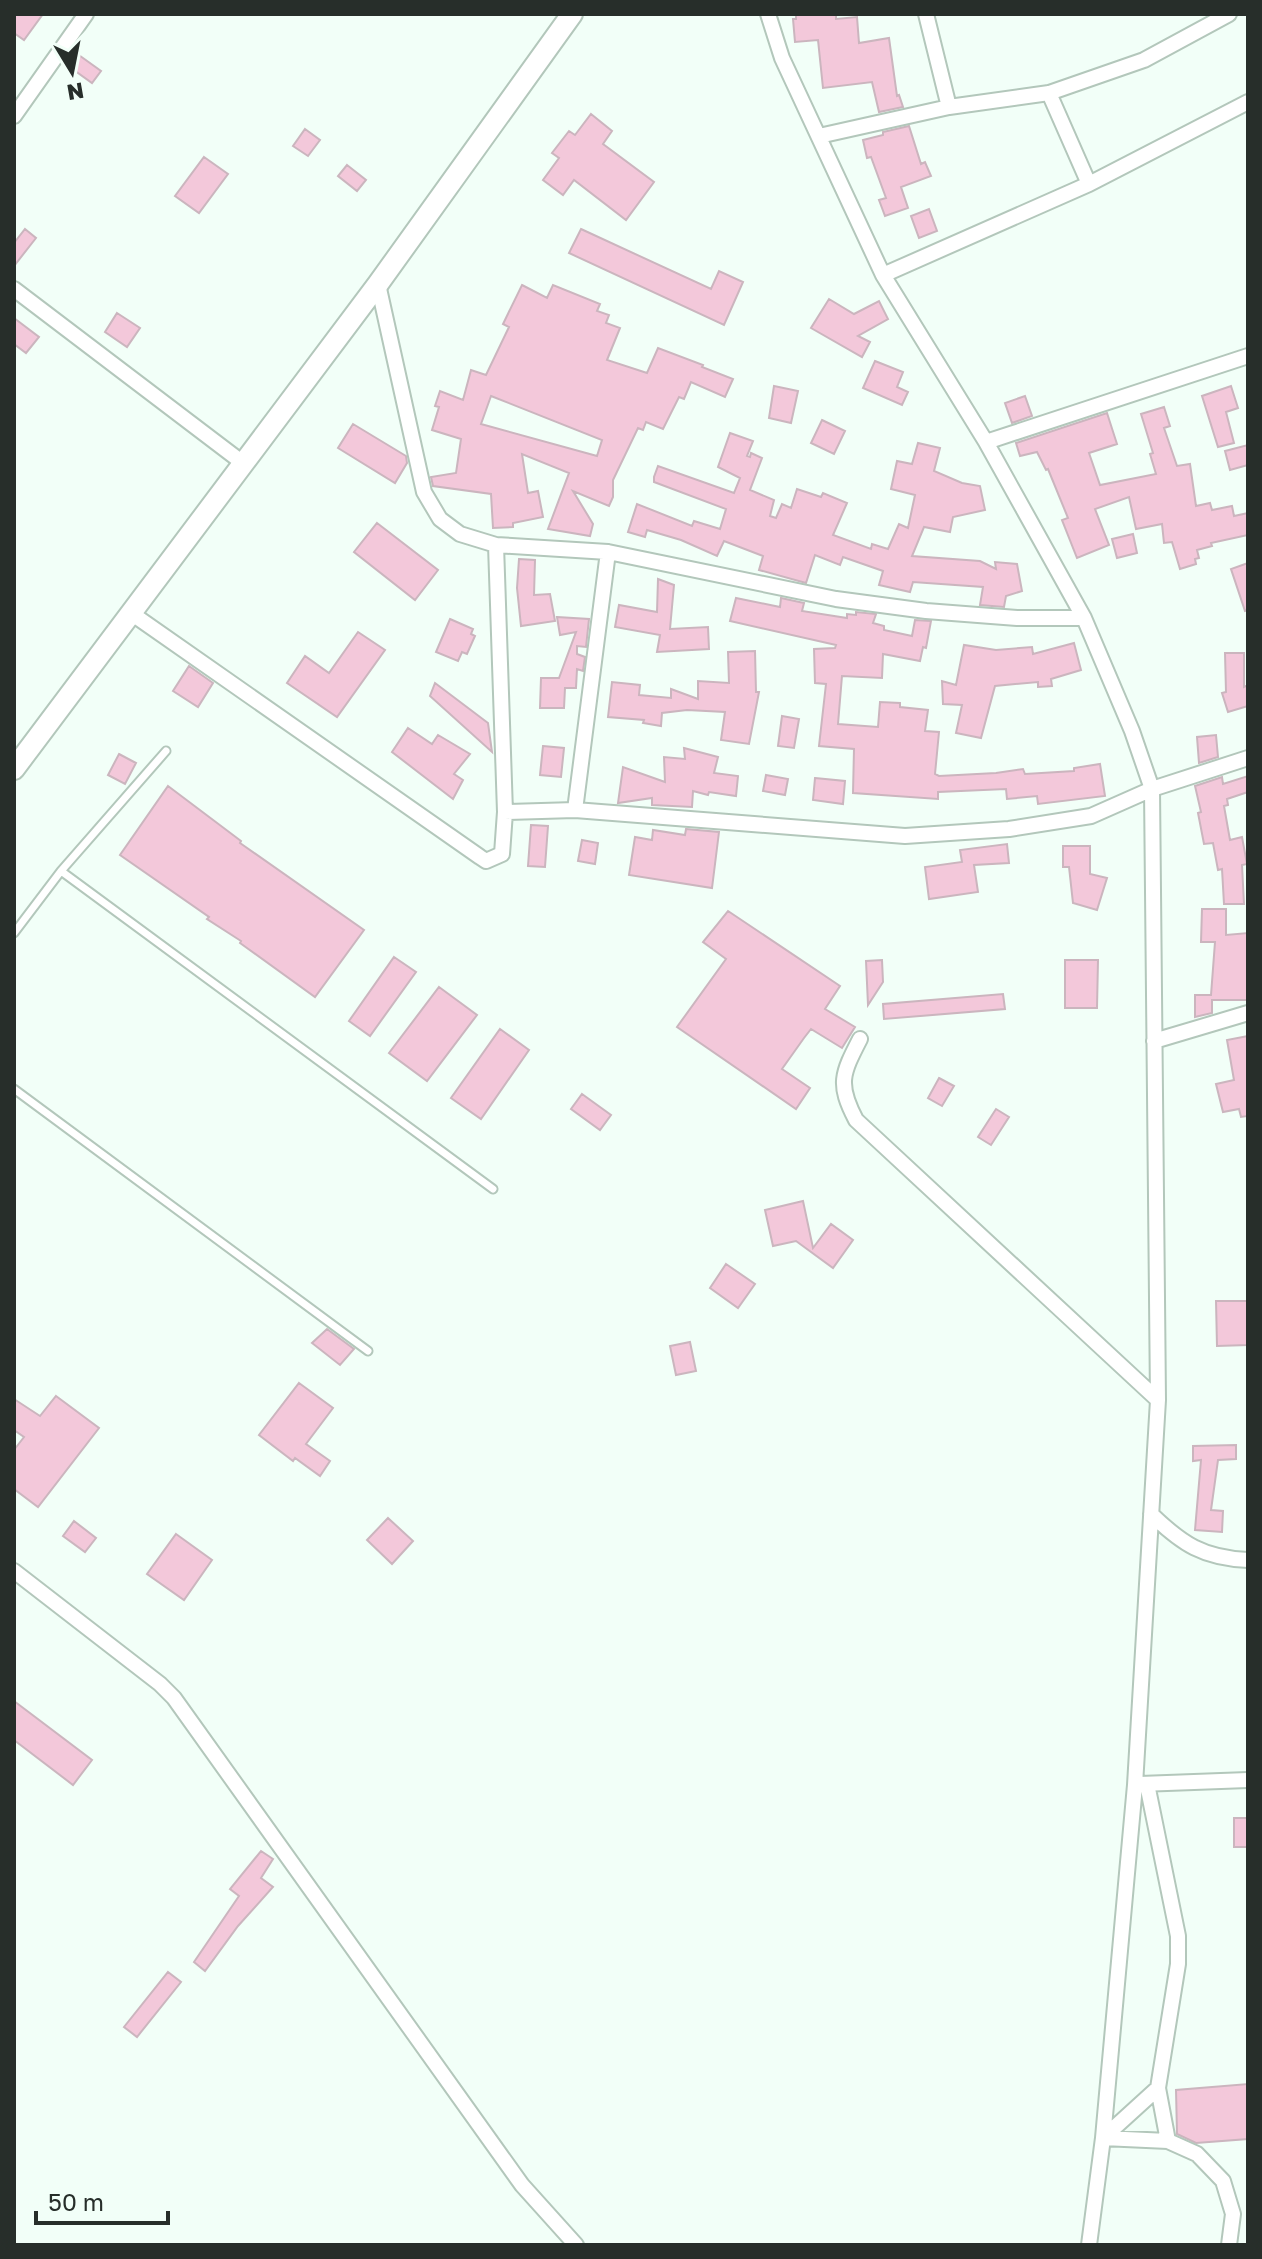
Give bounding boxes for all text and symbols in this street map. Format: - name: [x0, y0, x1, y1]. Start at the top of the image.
- north arrow: [32, 32, 112, 112]
- text: N: [65, 77, 86, 107]
- scale bar: [36, 2175, 168, 2225]
- text: 50 m: [48, 2187, 104, 2216]

